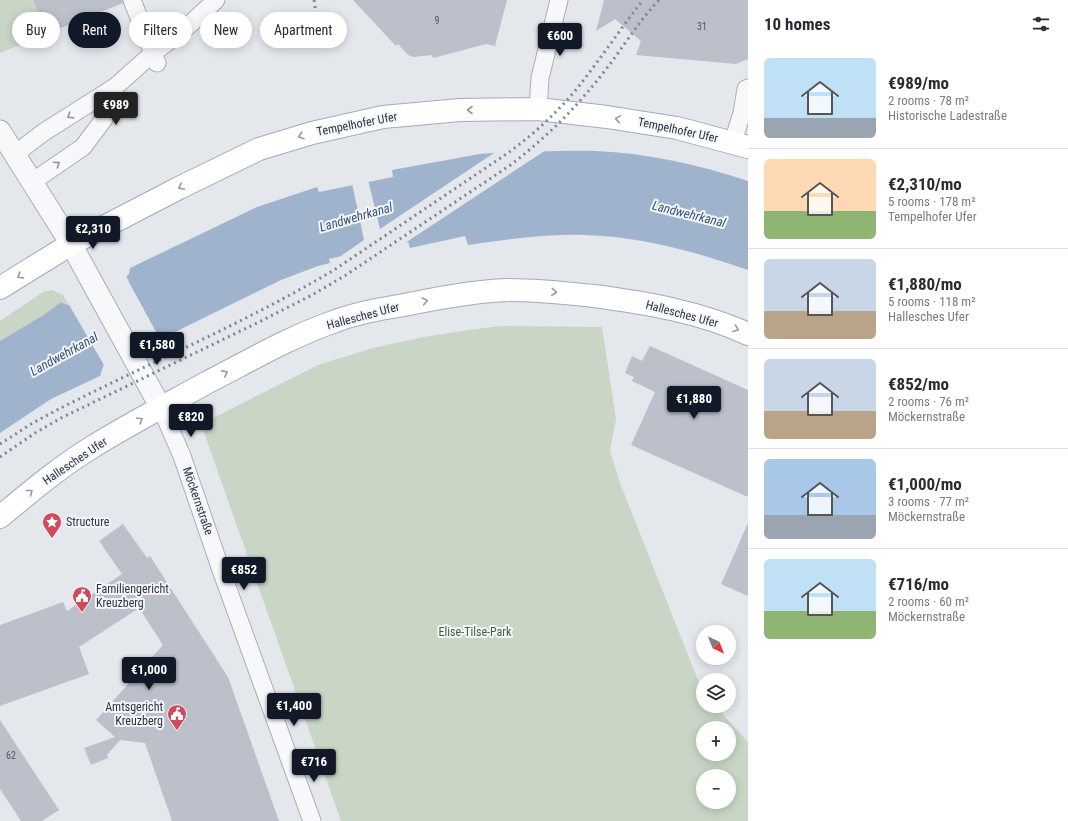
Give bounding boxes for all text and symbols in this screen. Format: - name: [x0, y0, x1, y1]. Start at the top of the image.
- chip: Buy: [12, 12, 60, 48]
- chip: Rent: [68, 12, 121, 48]
- chip: Filters: [129, 12, 192, 48]
- chip: New: [200, 12, 252, 48]
- chip: Apartment: [260, 12, 347, 48]
- icon: filters: [1030, 13, 1052, 35]
- text: 10 homes: [764, 14, 830, 34]
- house number: 9: [435, 15, 440, 26]
- house number: 31: [697, 21, 707, 32]
- pin: €600: [536, 23, 584, 57]
- text: €600: [547, 28, 573, 43]
- text: €989/mo: [888, 73, 949, 93]
- icon: home: [796, 74, 844, 122]
- pin: €989: [92, 92, 140, 126]
- text: 2 rooms · 78 m²: [888, 93, 969, 108]
- text: €989: [103, 97, 129, 112]
- one-way arrow: [467, 106, 473, 114]
- text: Historische Ladestraße: [888, 108, 1007, 123]
- street label: Tempelhofer Ufer: [316, 109, 399, 139]
- one-way arrow: [67, 111, 74, 118]
- one-way arrow: [614, 115, 621, 124]
- street label: Tempelhofer Ufer: [637, 115, 720, 145]
- one-way arrow: [297, 131, 304, 140]
- one-way arrow: [53, 162, 60, 169]
- text: €2,310/mo: [888, 174, 962, 194]
- icon: home: [796, 175, 844, 223]
- one-way arrow: [178, 182, 185, 190]
- text: 5 rooms · 178 m²: [888, 194, 975, 209]
- water label: Landwehrkanal: [651, 198, 728, 231]
- water label: Landwehrkanal: [318, 199, 395, 235]
- text: Tempelhofer Ufer: [888, 209, 977, 224]
- pin: €2,310: [60, 216, 126, 250]
- text: €2,310: [75, 221, 111, 236]
- one-way arrow: [17, 271, 24, 278]
- text: €1,880/mo: [888, 274, 962, 294]
- icon: home: [796, 275, 844, 323]
- one-way arrow: [551, 288, 557, 297]
- text: 5 rooms · 118 m²: [888, 294, 975, 309]
- one-way arrow: [422, 297, 428, 305]
- street label: Hallesches Ufer: [644, 298, 720, 331]
- street label: Hallesches Ufer: [325, 299, 401, 332]
- text: Hallesches Ufer: [888, 309, 969, 324]
- one-way arrow: [732, 324, 739, 332]
- water label: Landwehrkanal: [27, 329, 101, 379]
- pin: €1,580: [124, 332, 190, 366]
- text: €1,580: [139, 337, 175, 352]
- one-way arrow: [221, 370, 228, 378]
- text: €852/mo: [888, 374, 949, 394]
- icon: home: [796, 375, 844, 423]
- pin: €1,880: [661, 386, 727, 420]
- text: €1,880: [676, 391, 712, 406]
- text: 2 rooms · 76 m²: [888, 394, 969, 409]
- pin: €820: [167, 404, 215, 438]
- text: €820: [178, 409, 204, 424]
- text: Möckernstraße: [888, 409, 965, 424]
- one-way arrow: [135, 418, 143, 425]
- street label: Hallesches Ufer: [40, 434, 110, 488]
- street label: Möckernstraße: [180, 465, 216, 537]
- text: €1,000/mo: [888, 474, 962, 494]
- icon: home: [796, 475, 844, 523]
- one-way arrow: [26, 490, 33, 497]
- text: 3 rooms · 77 m²: [888, 494, 969, 509]
- text: Möckernstraße: [888, 509, 965, 524]
- place icon: Structure: [41, 511, 63, 539]
- place label: Structure: [66, 515, 110, 529]
- pin: €852: [220, 557, 268, 591]
- text: €852: [231, 562, 257, 577]
- text: €716/mo: [888, 574, 949, 594]
- icon: home: [796, 575, 844, 623]
- place label: Familiengericht Kreuzberg: [96, 582, 169, 610]
- public building icon: Familiengericht Kreuzberg: [71, 585, 93, 613]
- text: 2 rooms · 60 m²: [888, 594, 969, 609]
- text: Möckernstraße: [888, 609, 965, 624]
- park label: Elise-Tilse-Park: [439, 625, 512, 639]
- north arrow: [696, 625, 736, 665]
- map controls: [696, 625, 736, 809]
- pin: €1,000: [116, 657, 182, 691]
- text: €1,000: [131, 662, 167, 677]
- button: layers: [696, 673, 736, 713]
- pin: €1,400: [261, 693, 327, 727]
- text: €1,400: [276, 698, 312, 713]
- place label: Amtsgericht Kreuzberg: [105, 700, 163, 728]
- public building icon: Amtsgericht Kreuzberg: [166, 703, 188, 731]
- button: +: [696, 721, 736, 761]
- pin: €716: [290, 749, 338, 783]
- house number: 62: [6, 750, 16, 761]
- text: €716: [301, 754, 327, 769]
- button: −: [696, 769, 736, 809]

